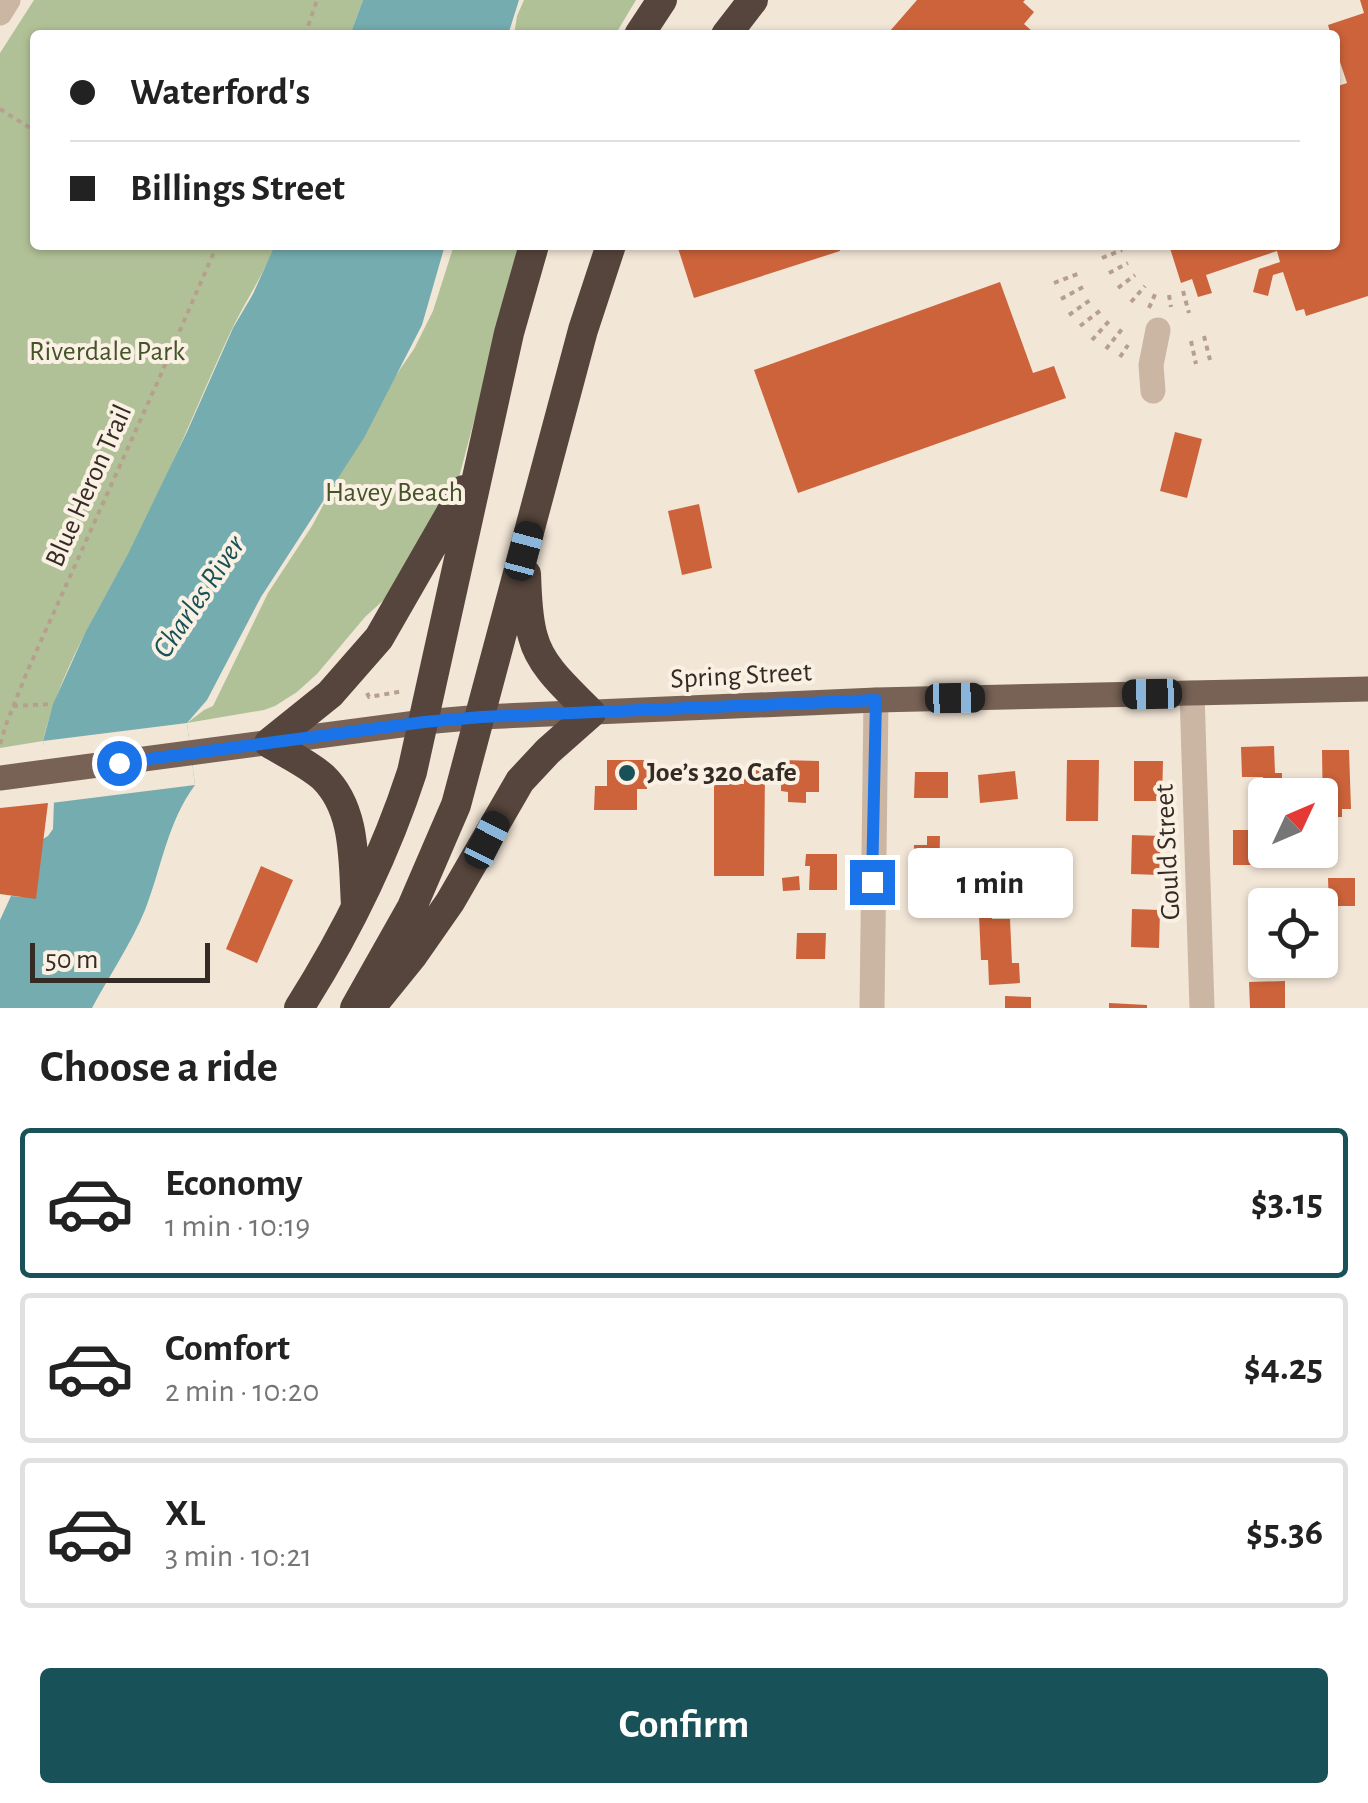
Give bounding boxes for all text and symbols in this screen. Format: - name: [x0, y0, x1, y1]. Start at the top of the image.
- text: Waterford's: [130, 74, 310, 112]
- text: Billings Street: [130, 170, 345, 208]
- park label: Riverdale Park: [29, 338, 185, 366]
- street label: Blue Heron Trail: [41, 401, 137, 571]
- park label: Havey Beach: [325, 479, 463, 507]
- car: [502, 518, 546, 584]
- water label: Charles River: [147, 530, 251, 663]
- street label: Spring Street: [670, 658, 813, 694]
- car: [1122, 678, 1182, 710]
- car: [925, 682, 985, 714]
- route start: [97, 741, 142, 786]
- place label: Joe’s 320 Cafe: [647, 759, 797, 787]
- marker: Joe’s 320 Cafe: [616, 762, 638, 784]
- north arrow: [1248, 778, 1338, 868]
- map controls: [1248, 778, 1338, 978]
- street label: Gould Street: [1150, 783, 1186, 921]
- car: [460, 806, 514, 874]
- callout: 1 min: [907, 847, 1072, 917]
- route end: [850, 860, 895, 905]
- text: 1 min: [957, 867, 1024, 899]
- button: locate: [1248, 888, 1338, 978]
- scale bar: [30, 938, 210, 983]
- text: 50 m: [45, 946, 99, 974]
- text: Choose a ride: [40, 1045, 278, 1090]
- icon: car: [45, 1158, 135, 1248]
- text: Economy: [165, 1165, 303, 1203]
- text: $3.15: [1251, 1184, 1323, 1222]
- text: 1 min · 10:19: [165, 1210, 310, 1242]
- icon: car: [45, 1323, 135, 1413]
- text: Comfort: [165, 1330, 290, 1368]
- text: $4.25: [1244, 1349, 1323, 1387]
- text: 2 min · 10:20: [165, 1375, 319, 1407]
- icon: car: [45, 1488, 135, 1578]
- text: XL: [165, 1495, 205, 1533]
- text: $5.36: [1246, 1514, 1323, 1552]
- text: 3 min · 10:21: [165, 1540, 312, 1572]
- button: Confirm: [40, 1668, 1328, 1783]

